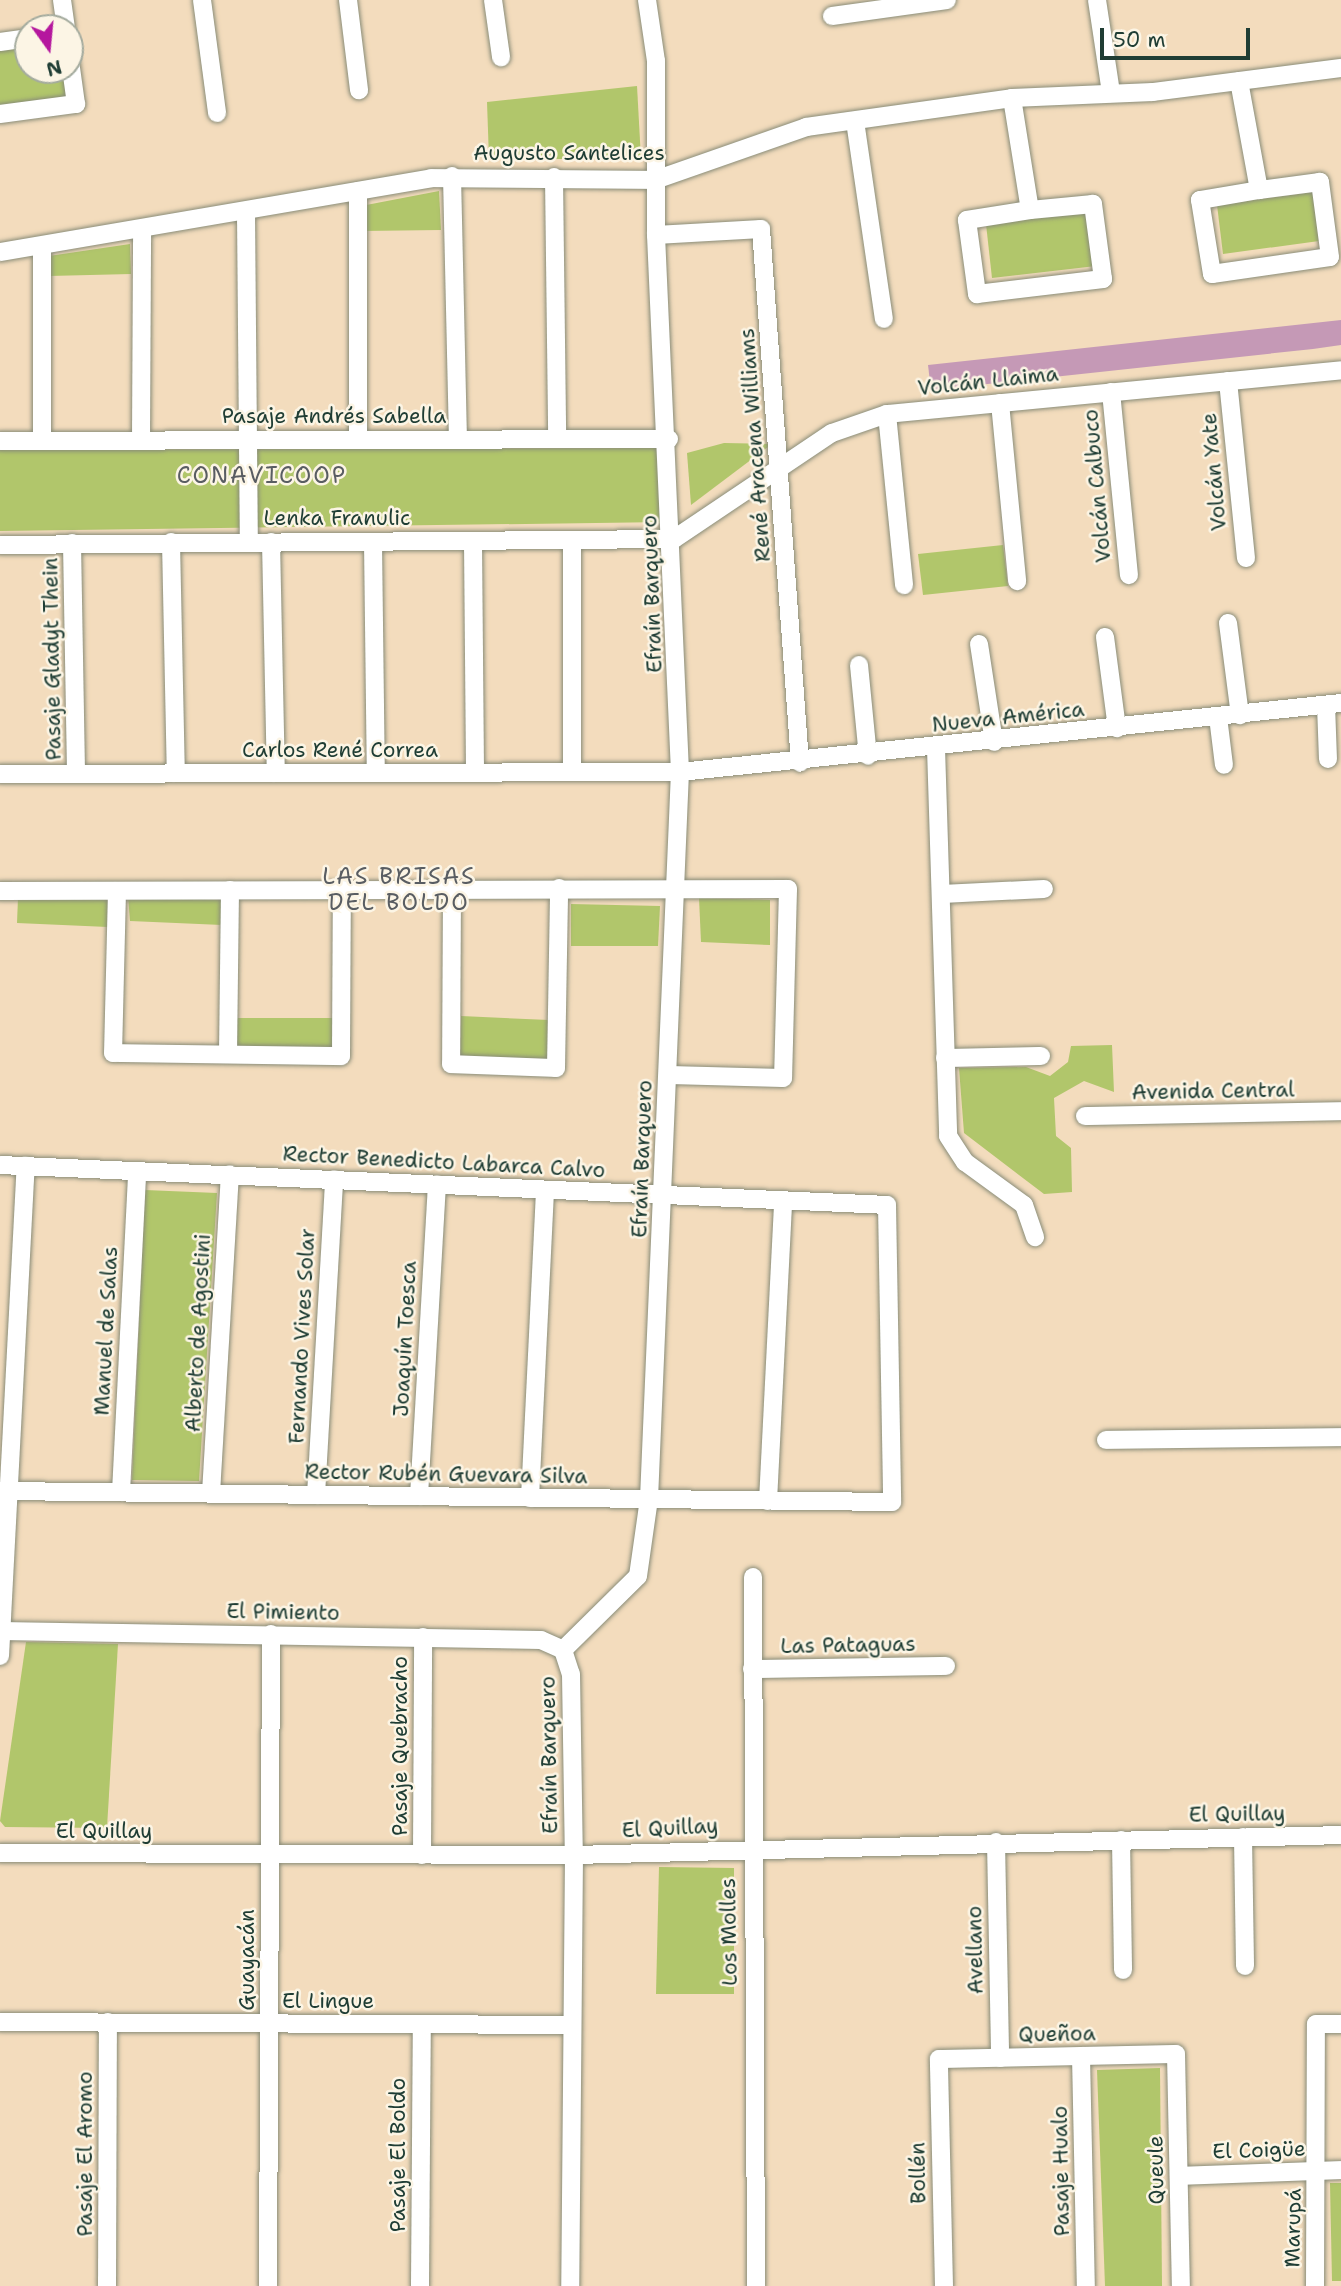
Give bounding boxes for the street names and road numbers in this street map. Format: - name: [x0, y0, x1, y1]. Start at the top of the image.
- street label: Augusto Santelices: [473, 140, 665, 166]
- street label: René Aracena Williams: [734, 327, 776, 563]
- street label: Volcán Llaima: [916, 361, 1060, 401]
- street label: Pasaje Andrés Sabella: [222, 403, 446, 429]
- street label: Volcán Calbuco: [1078, 408, 1116, 564]
- street label: Volcán Yate: [1196, 412, 1232, 532]
- street label: Lenka Franulic: [263, 505, 411, 531]
- street label: Efraín Barquero: [637, 515, 667, 673]
- street label: Pasaje Gladyt Thein: [38, 557, 66, 761]
- street label: Nueva América: [931, 696, 1085, 738]
- street label: Carlos René Correa: [242, 737, 438, 763]
- street label: Avenida Central: [1131, 1077, 1295, 1105]
- street label: Efraín Barquero: [627, 1080, 657, 1238]
- street label: Rector Benedicto Labarca Calvo: [282, 1141, 606, 1183]
- street label: Fernando Vives Solar: [284, 1227, 320, 1445]
- street label: Alberto de Agostini: [180, 1233, 216, 1433]
- street label: Manuel de Salas: [89, 1246, 123, 1416]
- street label: Joaquín Toesca: [388, 1260, 422, 1418]
- street label: Rector Rubén Guevara Silva: [304, 1459, 588, 1489]
- street label: El Pimiento: [226, 1598, 340, 1626]
- street label: Las Pataguas: [780, 1631, 916, 1659]
- street label: Pasaje Quebracho: [387, 1656, 413, 1836]
- street label: Efraín Barquero: [535, 1676, 563, 1834]
- street label: El Quillay: [1188, 1801, 1286, 1827]
- street label: El Quillay: [621, 1813, 719, 1843]
- street label: El Quillay: [56, 1818, 152, 1844]
- street label: Los Molles: [715, 1878, 743, 1986]
- street label: Avellano: [962, 1906, 988, 1994]
- street label: Guayacán: [234, 1909, 260, 2011]
- street label: El Lingue: [282, 1988, 374, 2014]
- street label: Queñoa: [1018, 2021, 1096, 2047]
- street label: Pasaje El Aromo: [72, 2071, 98, 2237]
- street label: Pasaje El Boldo: [385, 2078, 411, 2232]
- street label: Pasaje Hualo: [1047, 2106, 1075, 2236]
- street label: Queule: [1143, 2135, 1169, 2205]
- street label: El Coigüe: [1212, 2136, 1306, 2164]
- street label: Bollén: [905, 2142, 931, 2204]
- street label: Marupá: [1280, 2188, 1306, 2268]

